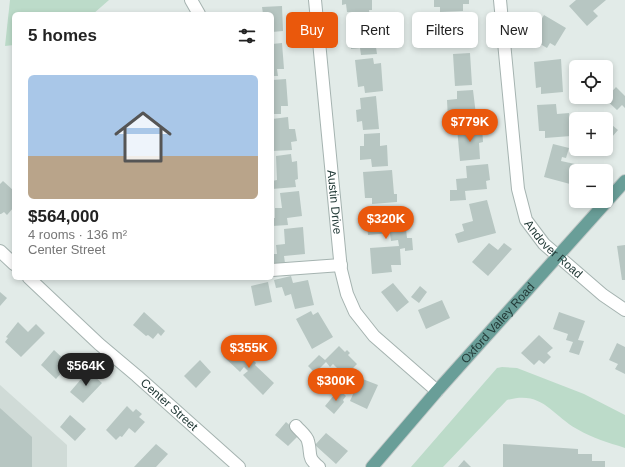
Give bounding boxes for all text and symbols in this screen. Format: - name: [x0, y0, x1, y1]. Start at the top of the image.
- chip: Buy: [286, 12, 338, 48]
- chip: Rent: [346, 12, 404, 48]
- chip: Filters: [412, 12, 478, 48]
- chip: New: [486, 12, 542, 48]
- icon: filters: [236, 25, 258, 47]
- text: 5 homes: [28, 26, 97, 45]
- map controls: [569, 60, 613, 208]
- button: locate: [569, 60, 613, 104]
- icon: home: [107, 101, 179, 173]
- pin: $779K: [442, 109, 498, 143]
- button: +: [569, 112, 613, 156]
- text: $779K: [451, 114, 489, 129]
- button: −: [569, 164, 613, 208]
- street label: Austin Drive: [324, 169, 345, 235]
- pin: $320K: [358, 206, 414, 240]
- text: $564,000: [28, 207, 99, 226]
- text: $320K: [367, 211, 405, 226]
- street label: Andover Road: [521, 217, 585, 281]
- text: 4 rooms · 136 m²: [28, 227, 127, 242]
- text: Center Street: [28, 242, 105, 257]
- street label: Oxford Valley Road: [458, 280, 537, 366]
- pin: $355K: [221, 335, 277, 369]
- text: $355K: [230, 340, 268, 355]
- pin: $564K: [58, 353, 114, 387]
- text: $564K: [67, 358, 105, 373]
- pin: $300K: [308, 368, 364, 402]
- text: $300K: [317, 373, 355, 388]
- street label: Center Street: [138, 376, 201, 434]

